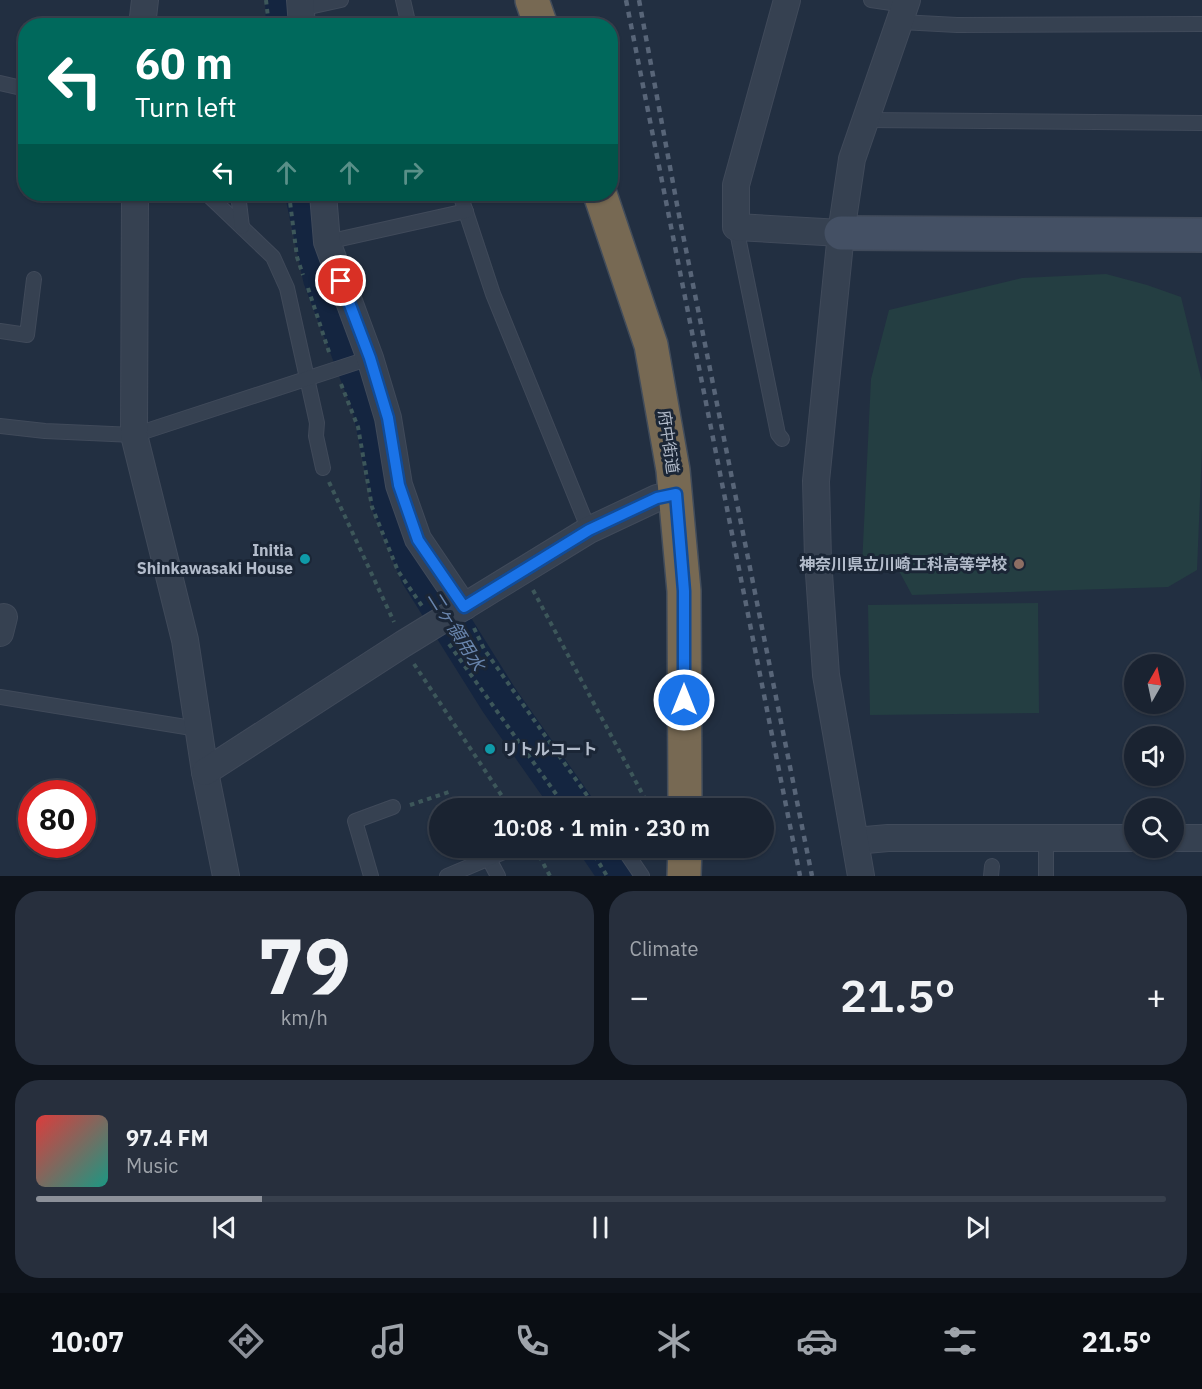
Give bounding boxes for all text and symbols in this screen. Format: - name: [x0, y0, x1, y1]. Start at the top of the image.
- text: 60 m: [135, 36, 233, 91]
- icon: left: [36, 42, 114, 120]
- text: Turn left: [135, 89, 236, 124]
- icon: left: [207, 156, 240, 189]
- icon: ahead: [270, 156, 303, 189]
- icon: ahead: [333, 156, 366, 189]
- icon: right: [396, 156, 429, 189]
- pin: [315, 255, 366, 306]
- icon: arrive: [324, 264, 357, 297]
- street label: 府中街道: [655, 409, 683, 475]
- place label: Initia Shinkawasaki House: [137, 540, 293, 578]
- marker: Initia Shinkawasaki House: [298, 552, 312, 566]
- place label: 神奈川県立川崎工科高等学校: [799, 554, 1007, 574]
- marker: 神奈川県立川崎工科高等学校: [1012, 557, 1026, 571]
- water label: 二ヶ領用水: [423, 586, 491, 677]
- north arrow: [1124, 654, 1184, 714]
- map controls: [1124, 654, 1184, 858]
- position arrow: [652, 668, 716, 732]
- button: sound: [1124, 726, 1184, 786]
- place label: リトルコート: [502, 739, 598, 759]
- marker: リトルコート: [483, 742, 497, 756]
- speed limit sign: 80: [18, 780, 96, 858]
- button: search: [1124, 798, 1184, 858]
- text: 10:08 · 1 min · 230 m: [493, 813, 710, 842]
- text: 79: [257, 914, 351, 1015]
- text: Climate: [630, 935, 698, 962]
- text: 21.5°: [840, 966, 956, 1024]
- text: −: [630, 975, 649, 1018]
- text: +: [1146, 975, 1166, 1018]
- text: km/h: [281, 1004, 328, 1031]
- text: 97.4 FM: [126, 1123, 209, 1152]
- text: Music: [126, 1152, 178, 1179]
- icon: previous: [208, 1211, 241, 1244]
- icon: pause: [584, 1211, 617, 1244]
- icon: next: [961, 1211, 994, 1244]
- icon: directions: [225, 1320, 267, 1362]
- icon: music: [368, 1320, 410, 1362]
- icon: phone: [511, 1320, 553, 1362]
- icon: climate: [653, 1320, 695, 1362]
- icon: car: [796, 1320, 838, 1362]
- icon: filters: [939, 1320, 981, 1362]
- text: 10:07: [50, 1324, 124, 1359]
- text: 21.5°: [1082, 1324, 1151, 1359]

